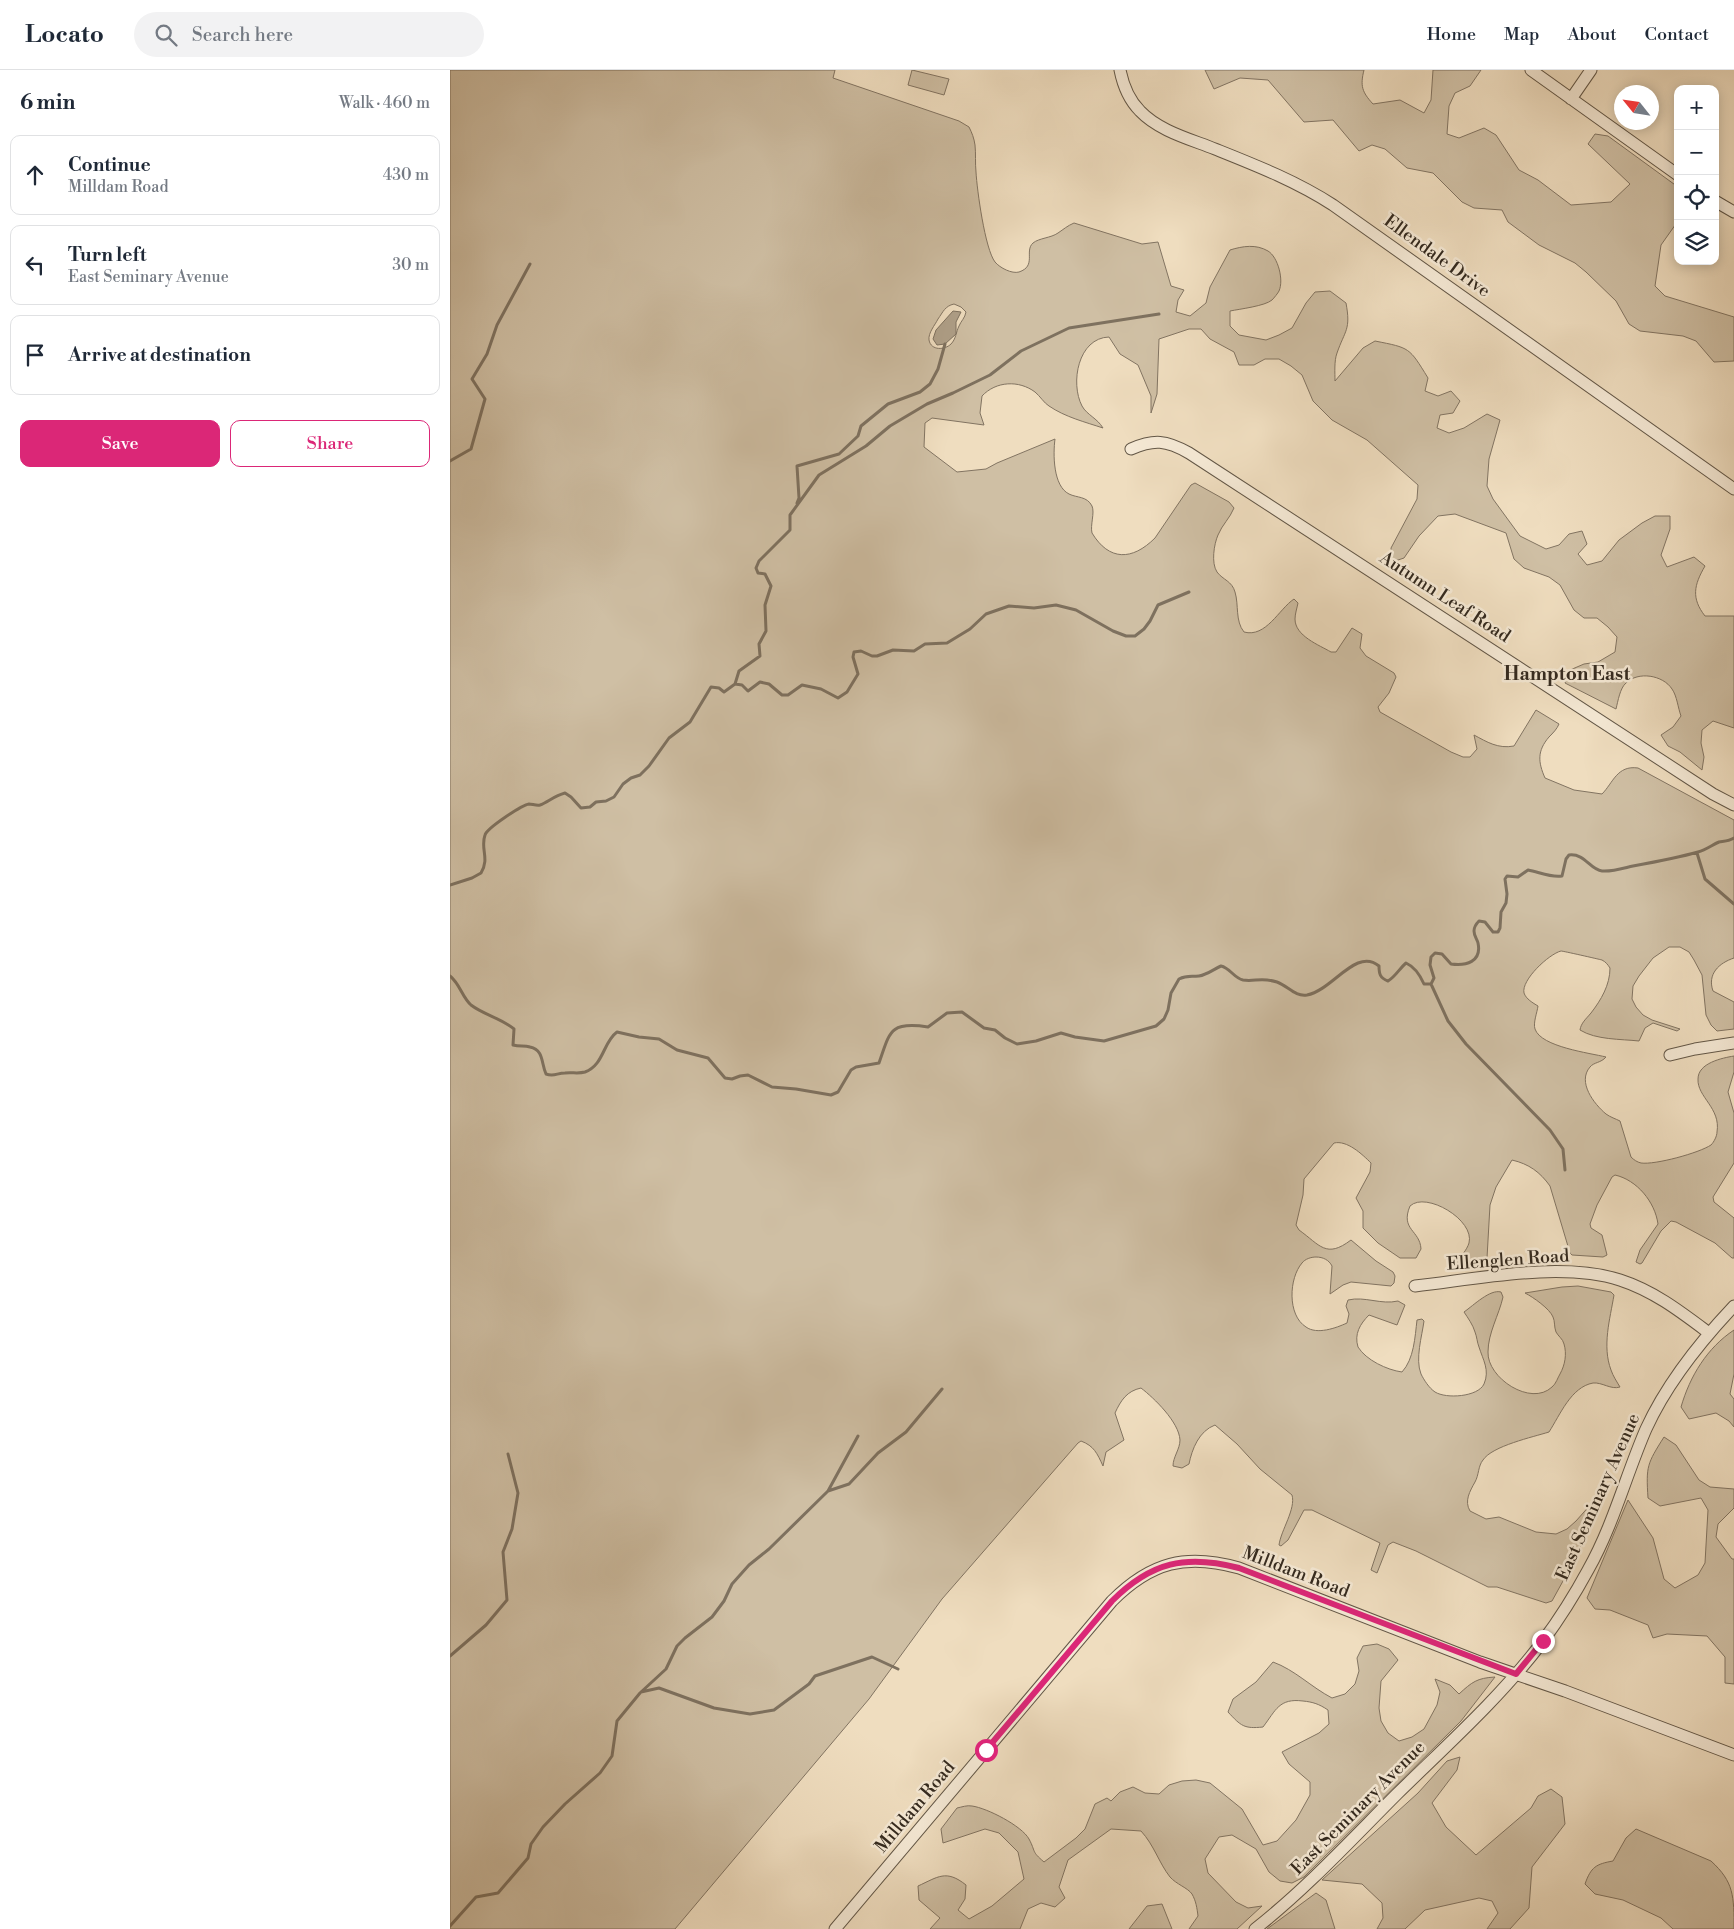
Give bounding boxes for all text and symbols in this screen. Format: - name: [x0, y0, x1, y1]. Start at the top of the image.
- search box: [134, 12, 484, 57]
- text: Locato: [25, 20, 104, 50]
- icon: search: [152, 21, 180, 49]
- text: Search here: [192, 23, 293, 47]
- text: Home: [1427, 23, 1476, 46]
- text: Map: [1504, 23, 1540, 46]
- text: About: [1568, 23, 1617, 46]
- text: Contact: [1645, 23, 1709, 46]
- north arrow: [1614, 85, 1659, 130]
- map controls: [1674, 85, 1719, 265]
- button: +: [1674, 85, 1719, 130]
- text: 6 min: [20, 90, 75, 116]
- text: Walk · 460 m: [339, 93, 430, 113]
- button: −: [1674, 130, 1719, 175]
- text: Continue: [68, 153, 151, 177]
- icon: ahead: [21, 161, 49, 189]
- text: 430 m: [383, 165, 429, 185]
- button: locate: [1674, 175, 1719, 220]
- text: Milldam Road: [68, 177, 169, 197]
- street label: Ellendale Drive: [1379, 210, 1495, 302]
- button: layers: [1674, 220, 1719, 265]
- text: Turn left: [68, 243, 147, 267]
- icon: left: [21, 251, 49, 279]
- text: 30 m: [392, 255, 429, 275]
- text: East Seminary Avenue: [68, 267, 229, 287]
- icon: arrive: [21, 341, 49, 369]
- text: Arrive at destination: [68, 343, 251, 367]
- button: Save: [20, 420, 220, 467]
- button: Share: [230, 420, 430, 467]
- street label: Autumn Leaf Road: [1374, 546, 1515, 648]
- district label: Hampton East: [1504, 662, 1630, 686]
- street label: Ellenglen Road: [1446, 1244, 1571, 1276]
- street label: East Seminary Avenue: [1551, 1410, 1645, 1584]
- street label: Milldam Road: [1239, 1541, 1354, 1603]
- route end: [1532, 1630, 1555, 1653]
- street label: East Seminary Avenue: [1286, 1736, 1430, 1880]
- route start: [975, 1739, 998, 1762]
- street label: Milldam Road: [870, 1756, 961, 1858]

